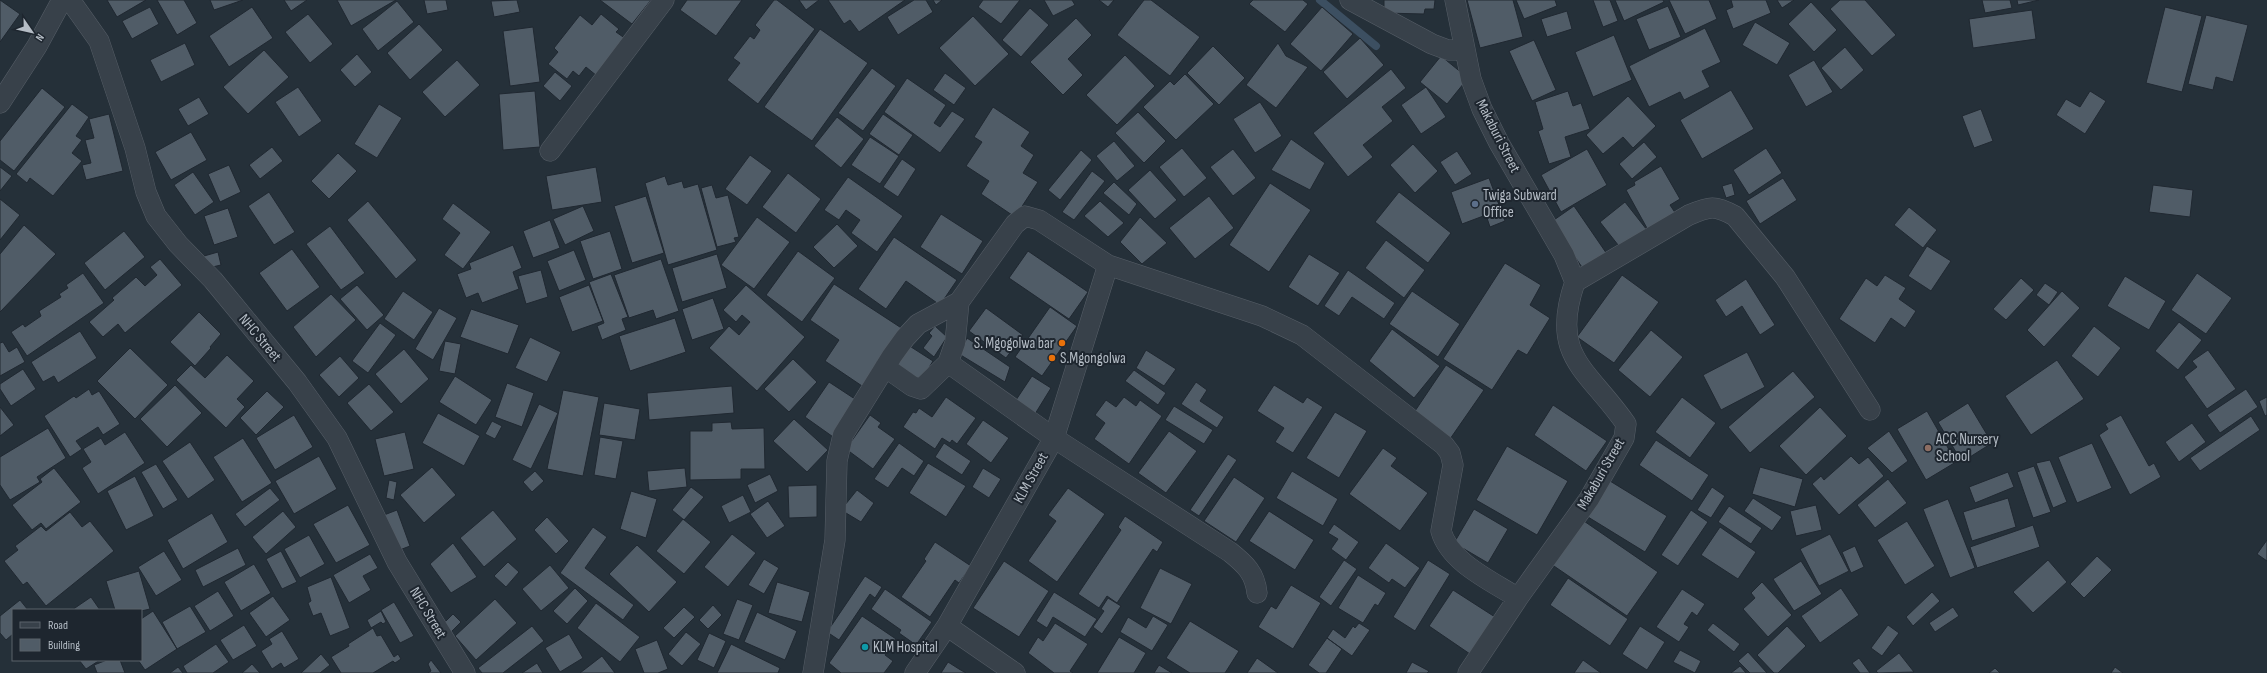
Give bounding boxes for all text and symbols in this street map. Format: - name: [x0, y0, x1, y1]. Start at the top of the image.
- north arrow: [12, 12, 52, 52]
- text: N: [33, 31, 47, 43]
- street label: Makaburi Street: [1471, 96, 1525, 176]
- place label: Twiga Subward Office: [1483, 186, 1557, 222]
- marker: Twiga Subward Office: [1470, 199, 1480, 209]
- street label: NHC Street: [235, 310, 286, 366]
- place label: S. Mgogolwa bar: [974, 334, 1055, 353]
- marker: S. Mgogolwa bar: [1057, 338, 1067, 348]
- place label: S.Mgongolwa: [1060, 349, 1126, 368]
- marker: S.Mgongolwa: [1047, 353, 1057, 363]
- place label: ACC Nursery School: [1935, 430, 1999, 466]
- street label: Makaburi Street: [1573, 434, 1629, 513]
- marker: ACC Nursery School: [1923, 443, 1933, 453]
- street label: KLM Street: [1009, 449, 1053, 507]
- street label: NHC Street: [405, 584, 451, 643]
- legend: [12, 609, 142, 661]
- text: Road: [48, 618, 68, 633]
- text: Building: [48, 638, 80, 653]
- place label: KLM Hospital: [873, 638, 938, 657]
- marker: KLM Hospital: [860, 642, 870, 652]

